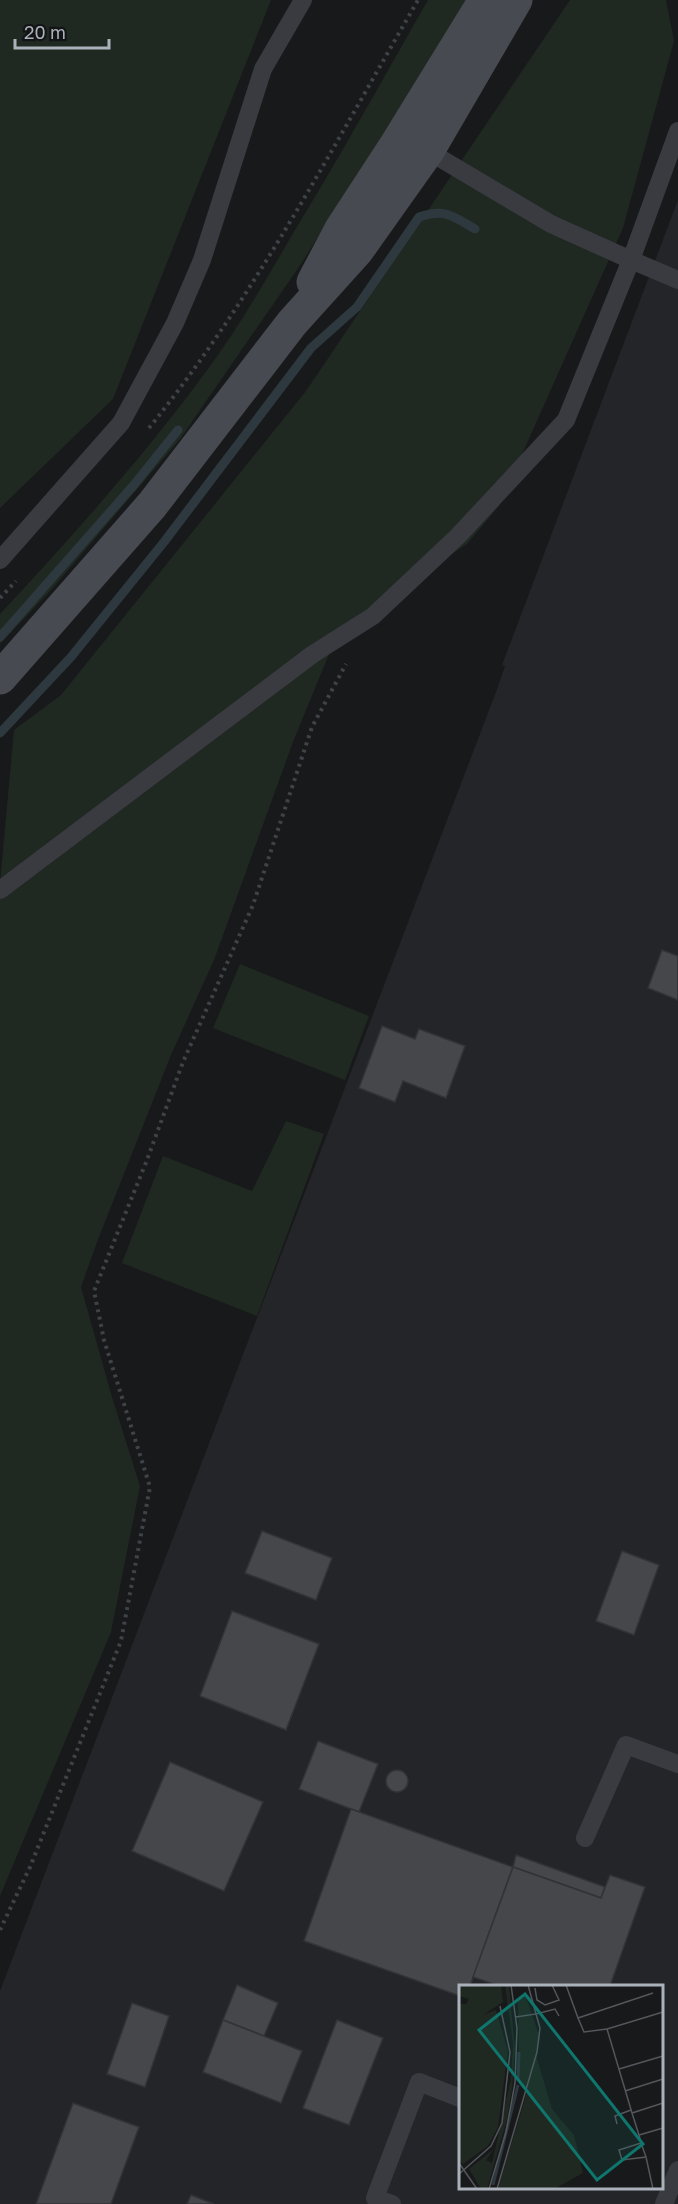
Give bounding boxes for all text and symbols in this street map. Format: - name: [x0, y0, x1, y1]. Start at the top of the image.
- scale bar: [15, 12, 110, 50]
- text: 20 m: [24, 21, 66, 43]
- inset map: [459, 1985, 663, 2189]

